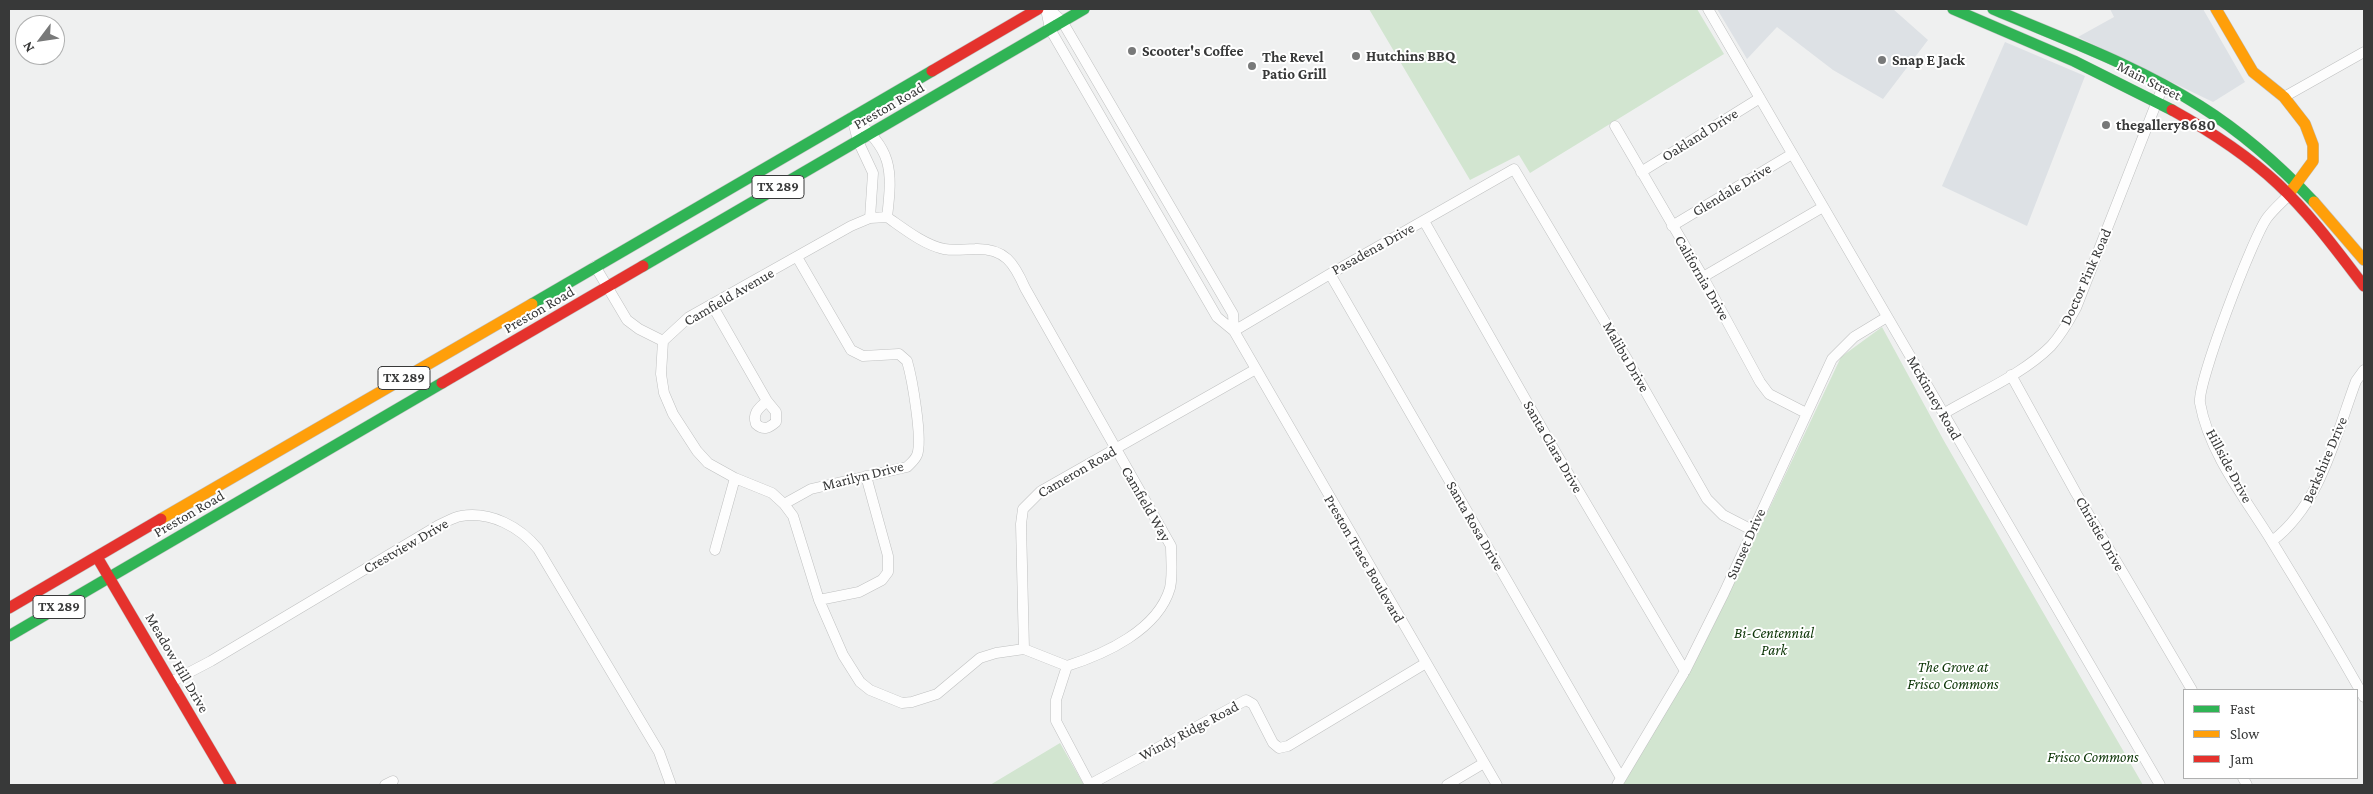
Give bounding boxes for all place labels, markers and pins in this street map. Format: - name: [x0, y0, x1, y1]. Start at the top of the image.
- place label: Scooter's Coffee: [1142, 42, 1244, 60]
- marker: Scooter's Coffee: [1126, 45, 1138, 57]
- place label: Hutchins BBQ: [1366, 47, 1455, 65]
- place label: The Revel Patio Grill: [1262, 48, 1327, 83]
- marker: Hutchins BBQ: [1350, 50, 1362, 62]
- place label: Snap E Jack: [1892, 51, 1965, 69]
- marker: Snap E Jack: [1876, 54, 1888, 66]
- marker: The Revel Patio Grill: [1246, 60, 1258, 72]
- place label: thegallery8680: [2116, 116, 2216, 134]
- marker: thegallery8680: [2100, 119, 2112, 131]

